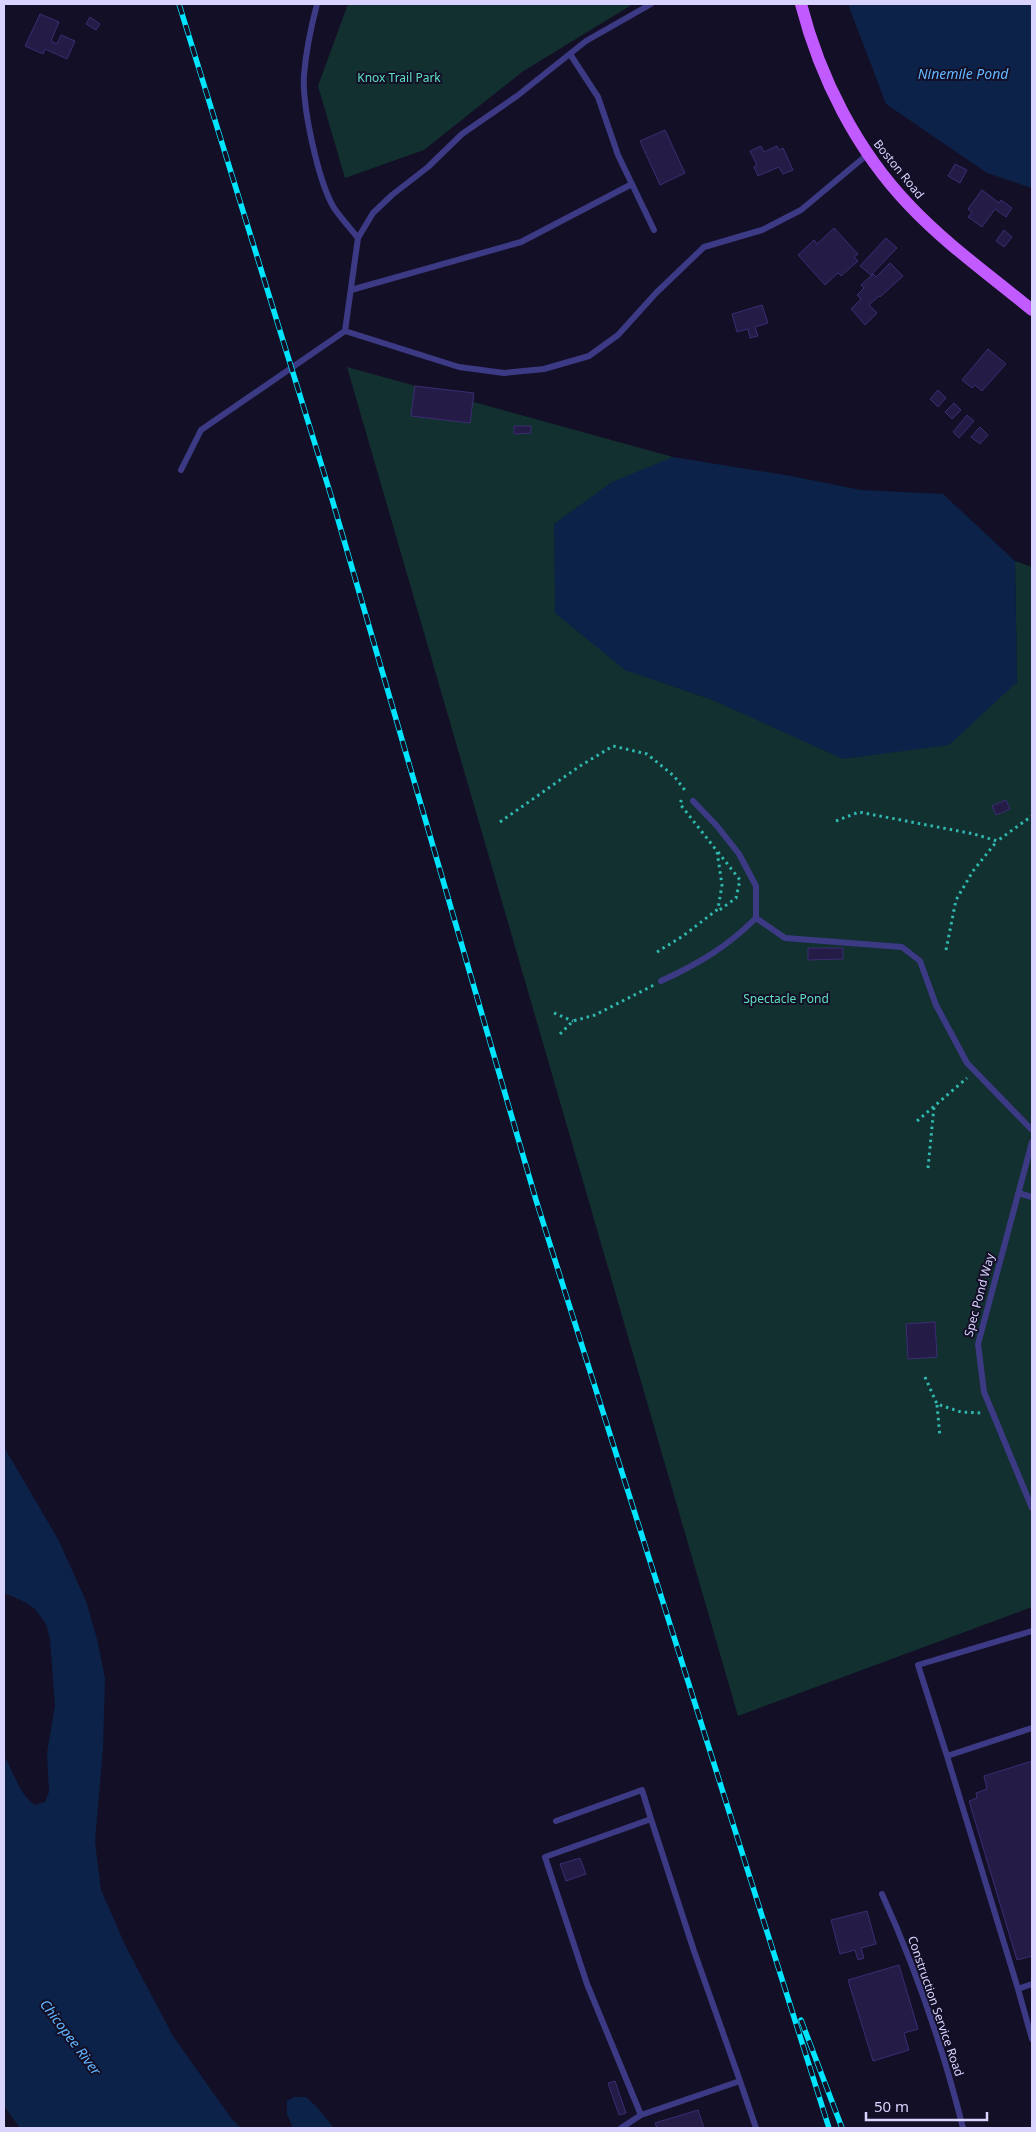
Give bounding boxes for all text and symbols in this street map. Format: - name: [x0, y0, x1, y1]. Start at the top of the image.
- water label: Ninemile Pond: [918, 64, 1009, 83]
- park label: Knox Trail Park: [357, 69, 441, 86]
- street label: Boston Road: [870, 136, 928, 202]
- park label: Spectacle Pond: [743, 990, 829, 1007]
- street label: Spec Pond Way: [960, 1251, 999, 1339]
- street label: Construction Service Road: [904, 1933, 968, 2079]
- water label: Chicopee River: [36, 1995, 106, 2079]
- scale bar: [866, 2090, 987, 2122]
- text: 50 m: [874, 2096, 909, 2116]

